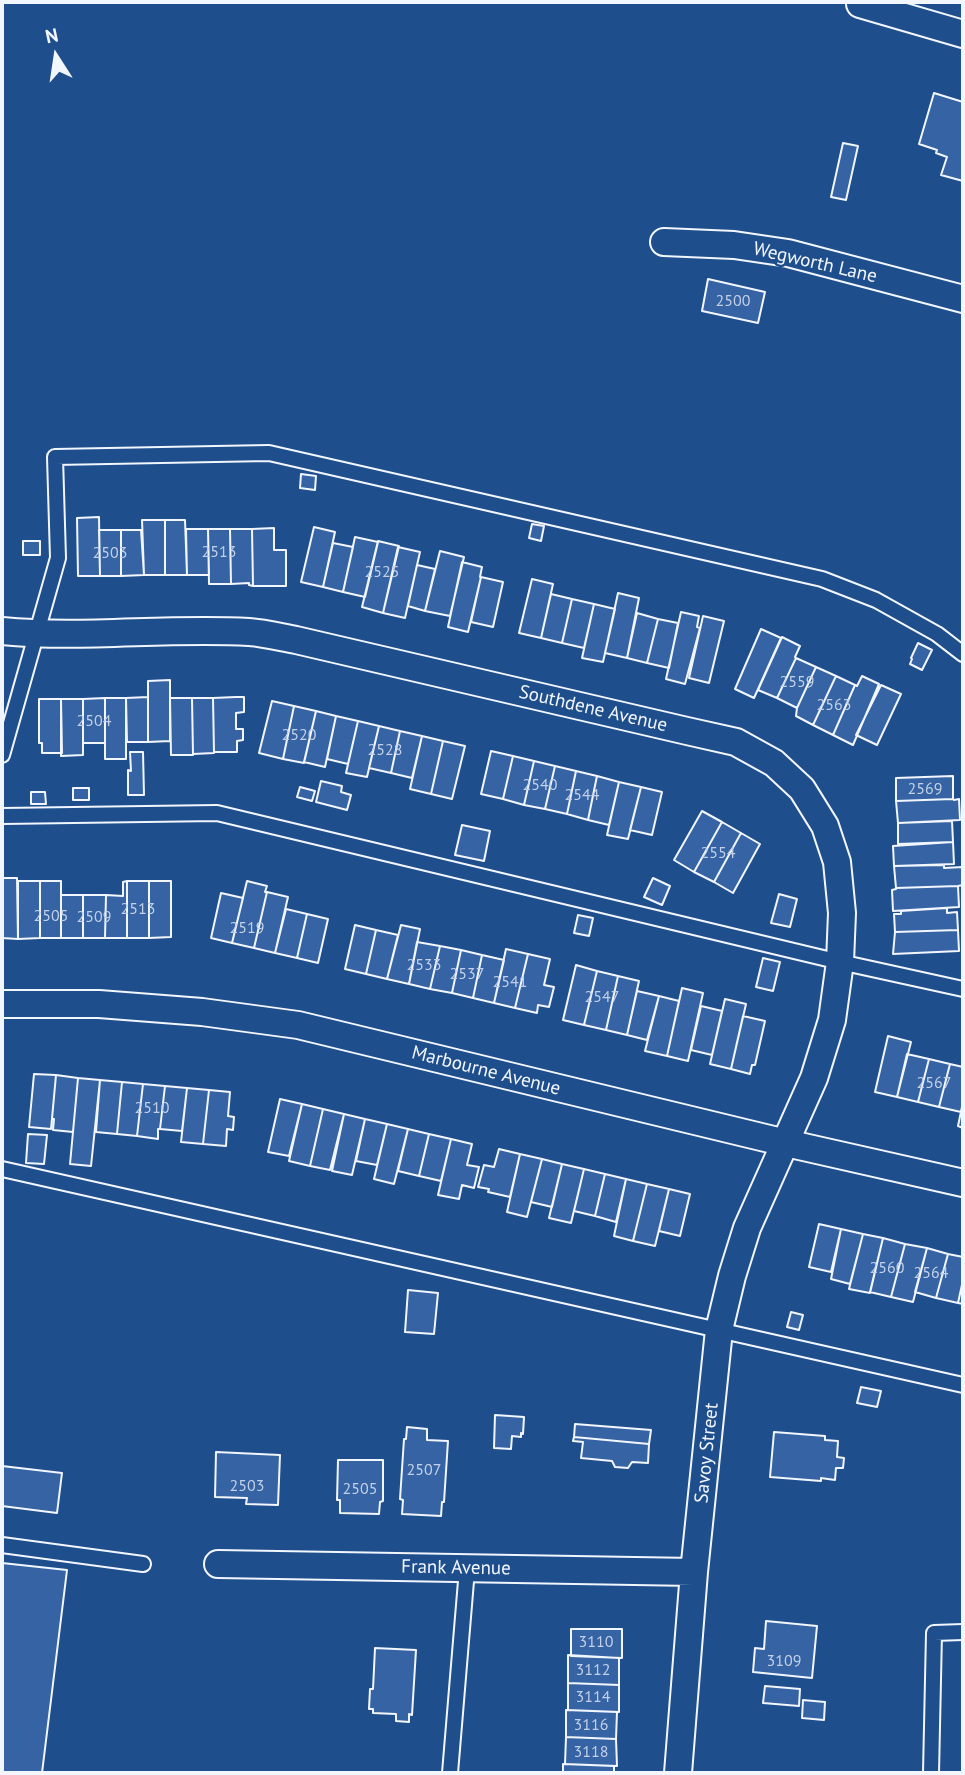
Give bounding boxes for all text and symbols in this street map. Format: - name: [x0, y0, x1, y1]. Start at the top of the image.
- north arrow: [21, 21, 91, 91]
- text: N: [43, 22, 60, 48]
- street label: Wegworth Lane: [751, 238, 879, 288]
- house number: 2500: [716, 291, 750, 311]
- house number: 2513: [202, 542, 236, 562]
- house number: 2503: [93, 543, 127, 563]
- house number: 2525: [365, 562, 399, 582]
- house number: 2559: [780, 672, 814, 692]
- street label: Southdene Avenue: [517, 681, 669, 737]
- house number: 2563: [817, 695, 851, 715]
- house number: 2504: [77, 711, 111, 731]
- house number: 2520: [282, 725, 316, 745]
- house number: 2528: [368, 740, 402, 760]
- house number: 2540: [523, 775, 557, 795]
- house number: 2569: [908, 779, 942, 799]
- house number: 2544: [565, 785, 599, 805]
- house number: 2554: [701, 843, 735, 863]
- house number: 2513: [121, 899, 155, 919]
- house number: 2505: [34, 906, 68, 926]
- house number: 2509: [77, 907, 111, 927]
- house number: 2519: [230, 918, 264, 938]
- house number: 2533: [407, 955, 441, 975]
- house number: 2537: [450, 964, 484, 984]
- house number: 2541: [493, 972, 527, 992]
- house number: 2547: [585, 987, 619, 1007]
- street label: Marbourne Avenue: [409, 1041, 563, 1101]
- house number: 2567: [917, 1073, 951, 1093]
- house number: 2510: [135, 1098, 169, 1118]
- house number: 2560: [870, 1258, 904, 1278]
- house number: 2564: [914, 1263, 948, 1283]
- street label: Savoy Street: [690, 1402, 724, 1504]
- house number: 2507: [407, 1460, 441, 1480]
- house number: 2503: [230, 1476, 264, 1496]
- house number: 2505: [343, 1479, 377, 1499]
- street label: Frank Avenue: [401, 1556, 511, 1580]
- house number: 3110: [579, 1632, 613, 1652]
- house number: 3109: [767, 1651, 801, 1671]
- house number: 3112: [576, 1660, 610, 1680]
- house number: 3114: [576, 1687, 610, 1707]
- house number: 3116: [574, 1715, 608, 1735]
- house number: 3118: [574, 1742, 608, 1762]

